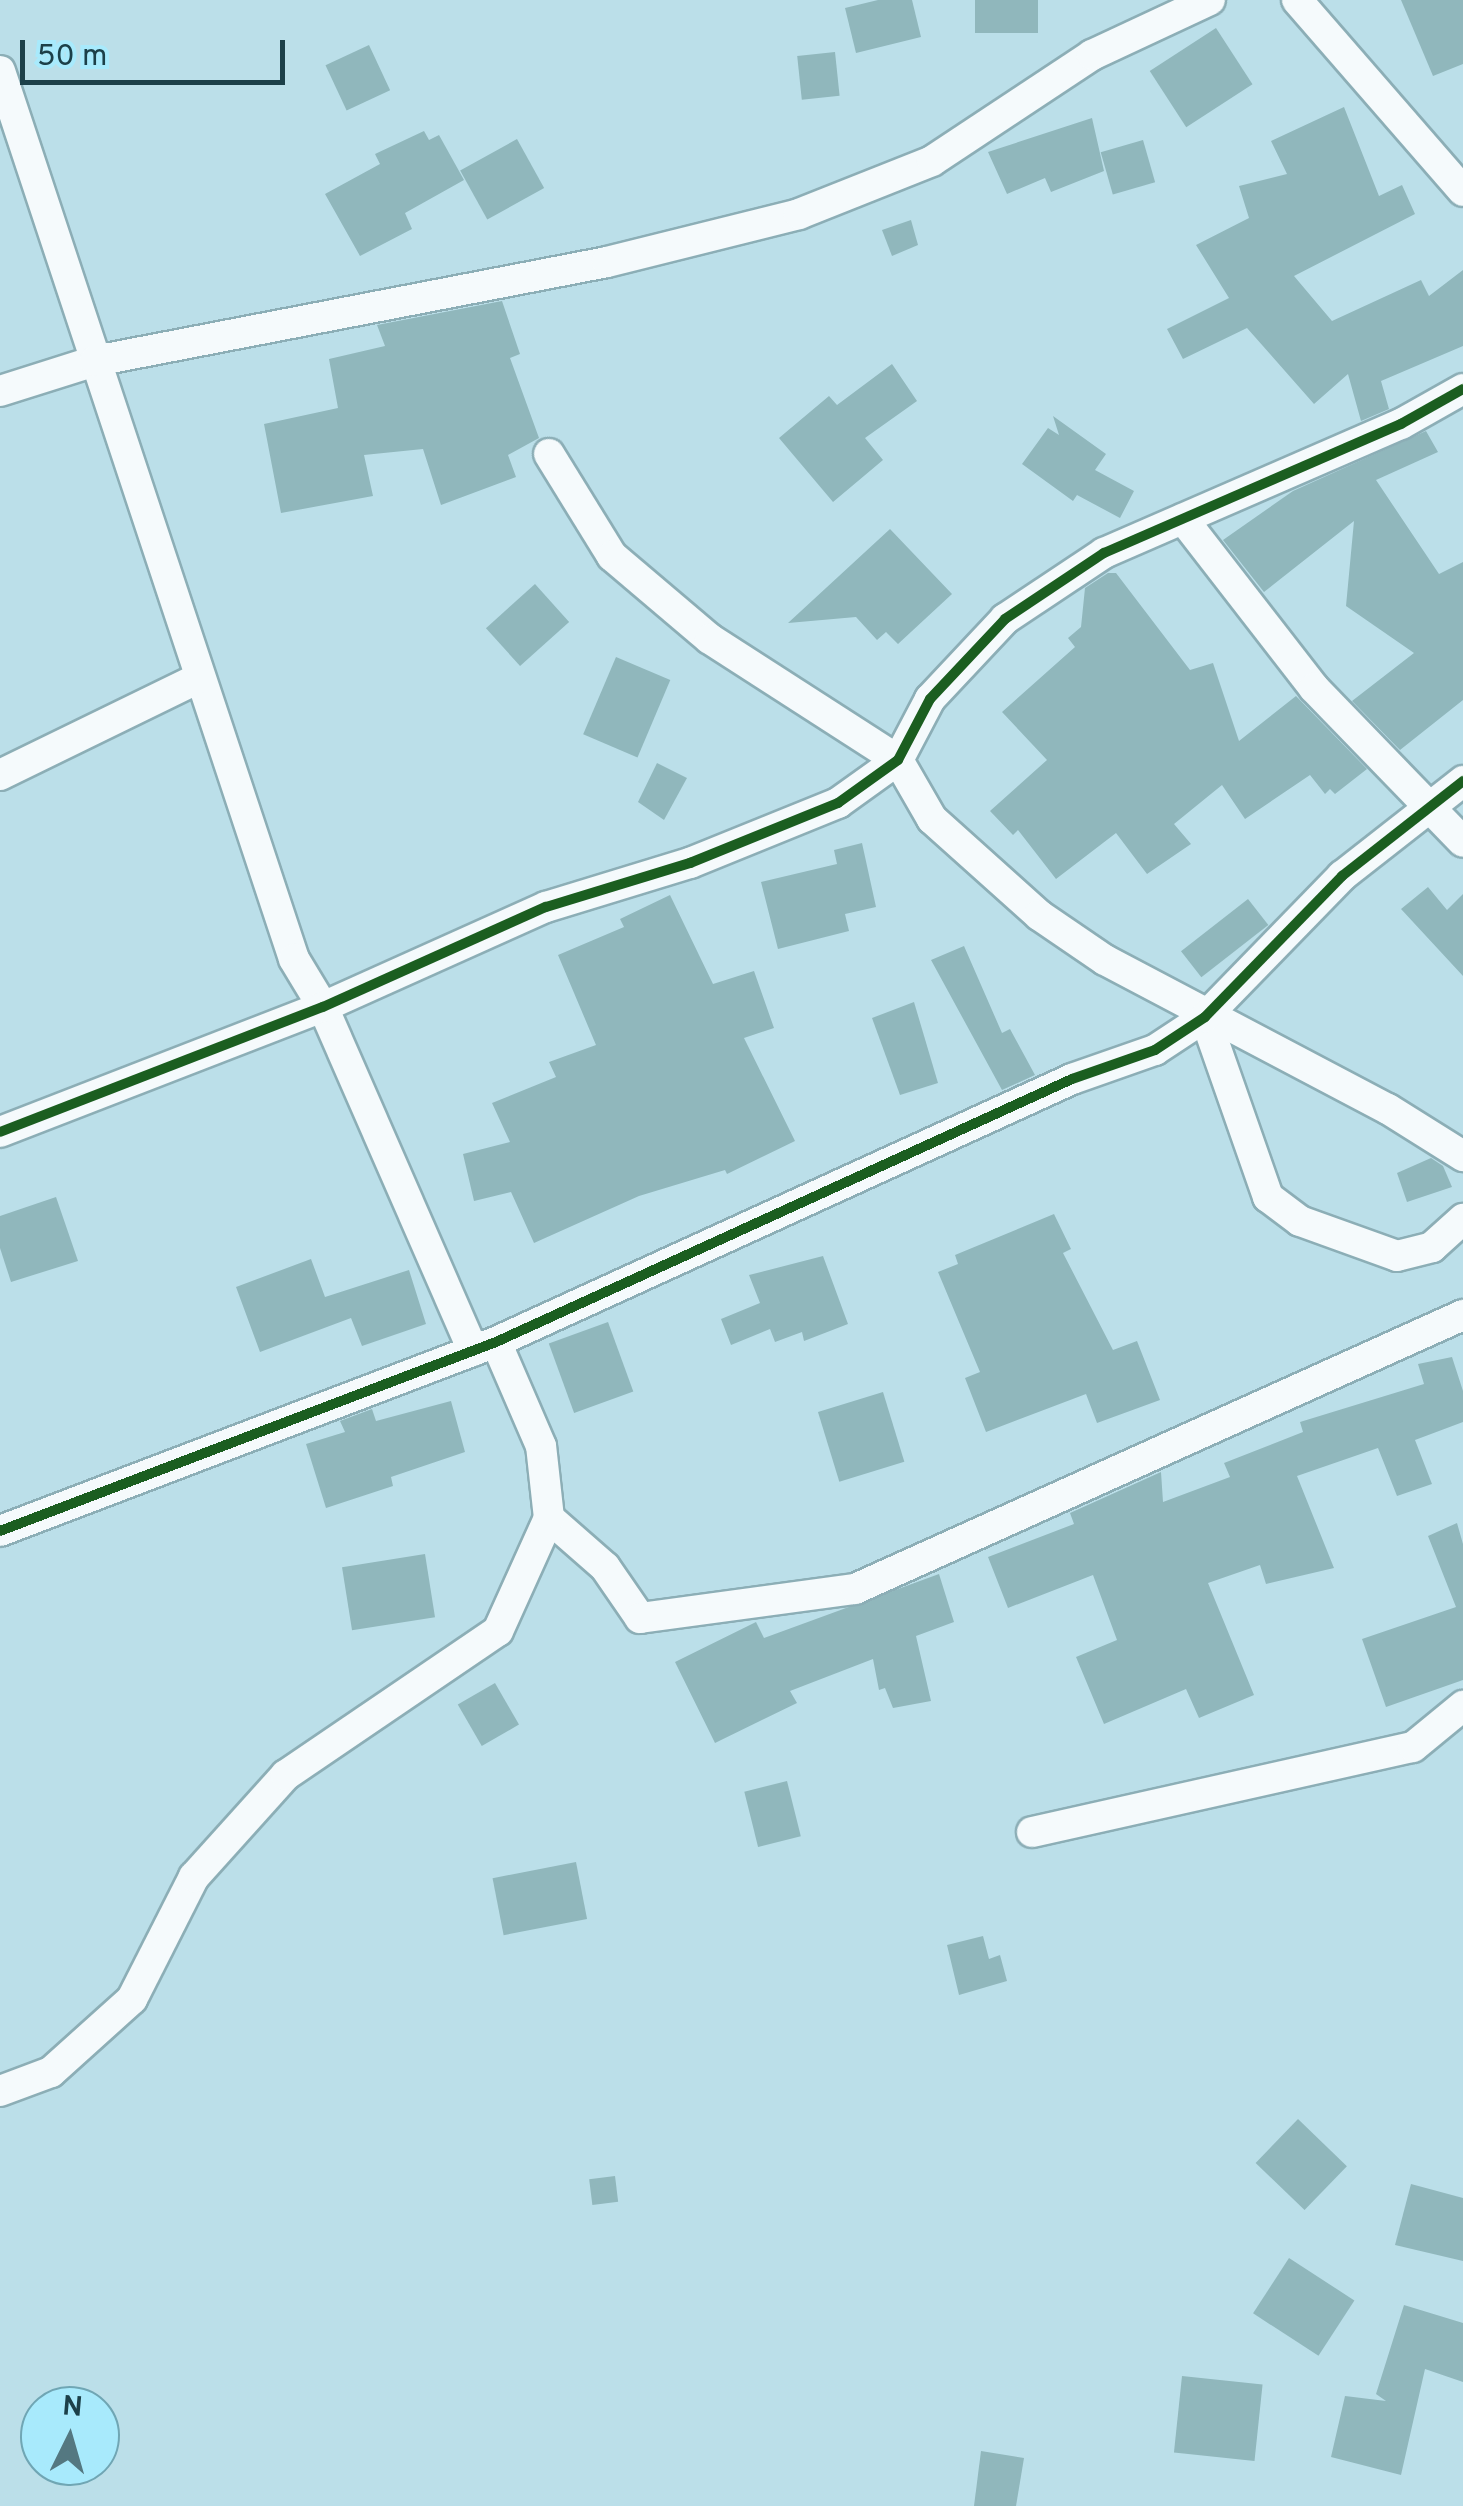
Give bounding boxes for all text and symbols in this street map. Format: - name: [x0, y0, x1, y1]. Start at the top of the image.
- scale bar: [25, 20, 290, 82]
- text: 50 m: [37, 39, 107, 76]
- north arrow: [20, 2386, 120, 2486]
- text: N: [61, 2389, 84, 2427]

